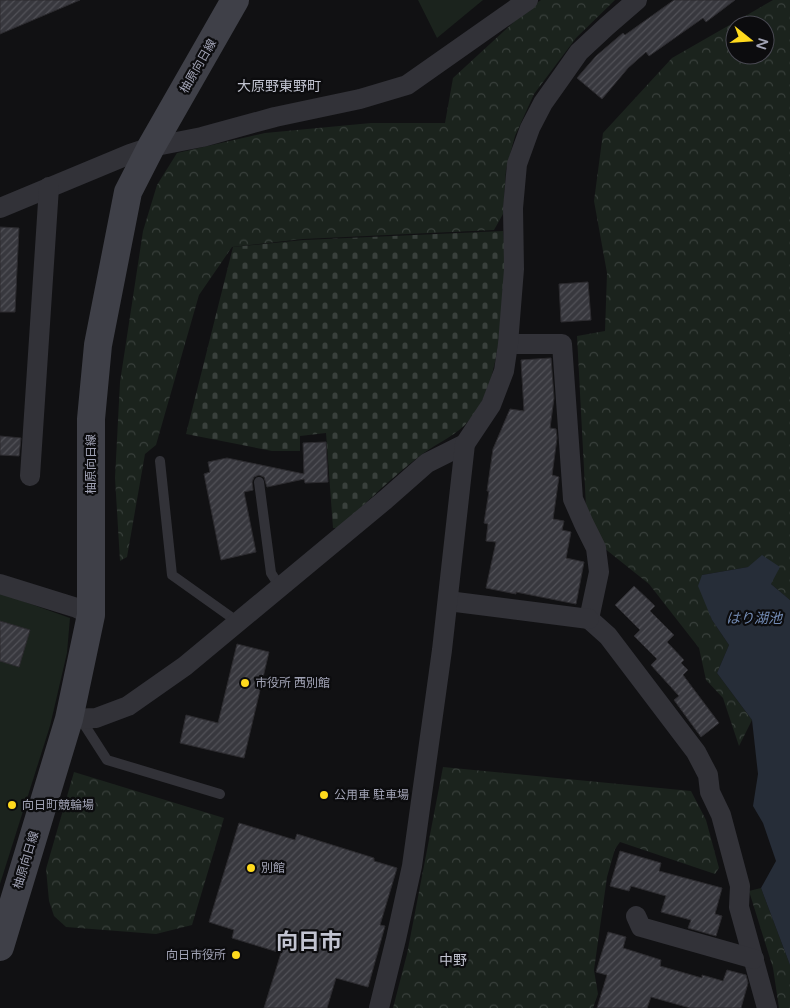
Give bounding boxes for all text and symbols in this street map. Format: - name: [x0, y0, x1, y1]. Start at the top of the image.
- north arrow: [725, 15, 775, 65]
- text: N: [752, 36, 772, 52]
- street label: 柚原向日線: [177, 37, 219, 95]
- district label: 大原野東野町: [237, 78, 321, 95]
- street label: 柚原向日線: [84, 434, 98, 494]
- water label: はり湖池: [726, 610, 784, 627]
- place label: 市役所 西別館: [255, 676, 330, 690]
- marker: 市役所 西別館: [239, 677, 251, 689]
- place label: 公用車 駐車場: [334, 788, 409, 802]
- marker: 公用車 駐車場: [318, 789, 330, 801]
- place label: 向日町競輪場: [22, 798, 94, 812]
- marker: 向日町競輪場: [6, 799, 18, 811]
- street label: 柚原向日線: [11, 829, 41, 891]
- place label: 別館: [261, 861, 285, 875]
- marker: 別館: [245, 862, 257, 874]
- district label: 向日市: [276, 929, 342, 955]
- place label: 向日市役所: [166, 948, 226, 962]
- marker: 向日市役所: [230, 949, 242, 961]
- district label: 中野: [439, 952, 467, 969]

